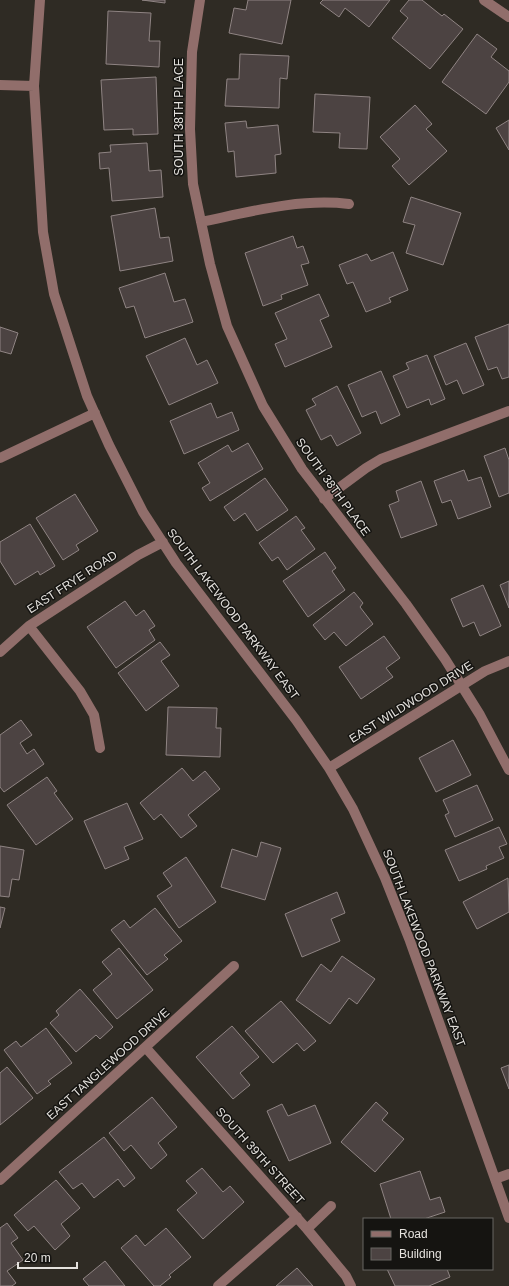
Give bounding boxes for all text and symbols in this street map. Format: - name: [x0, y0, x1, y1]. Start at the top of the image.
- street label: SOUTH 38TH PLACE: [172, 58, 186, 176]
- street label: SOUTH 38TH PLACE: [293, 435, 373, 539]
- street label: SOUTH LAKEWOOD PARKWAY EAST: [164, 526, 302, 703]
- street label: EAST FRYE ROAD: [24, 548, 120, 616]
- street label: EAST WILDWOOD DRIVE: [347, 658, 475, 746]
- street label: SOUTH LAKEWOOD PARKWAY EAST: [380, 847, 468, 1049]
- street label: EAST TANGLEWOOD DRIVE: [44, 1005, 172, 1123]
- street label: SOUTH 39TH STREET: [213, 1105, 308, 1208]
- legend: [363, 1218, 493, 1270]
- text: Road: [399, 1227, 428, 1241]
- scale bar: [18, 1244, 77, 1270]
- text: Building: [399, 1247, 442, 1261]
- text: 20 m: [24, 1251, 51, 1265]

